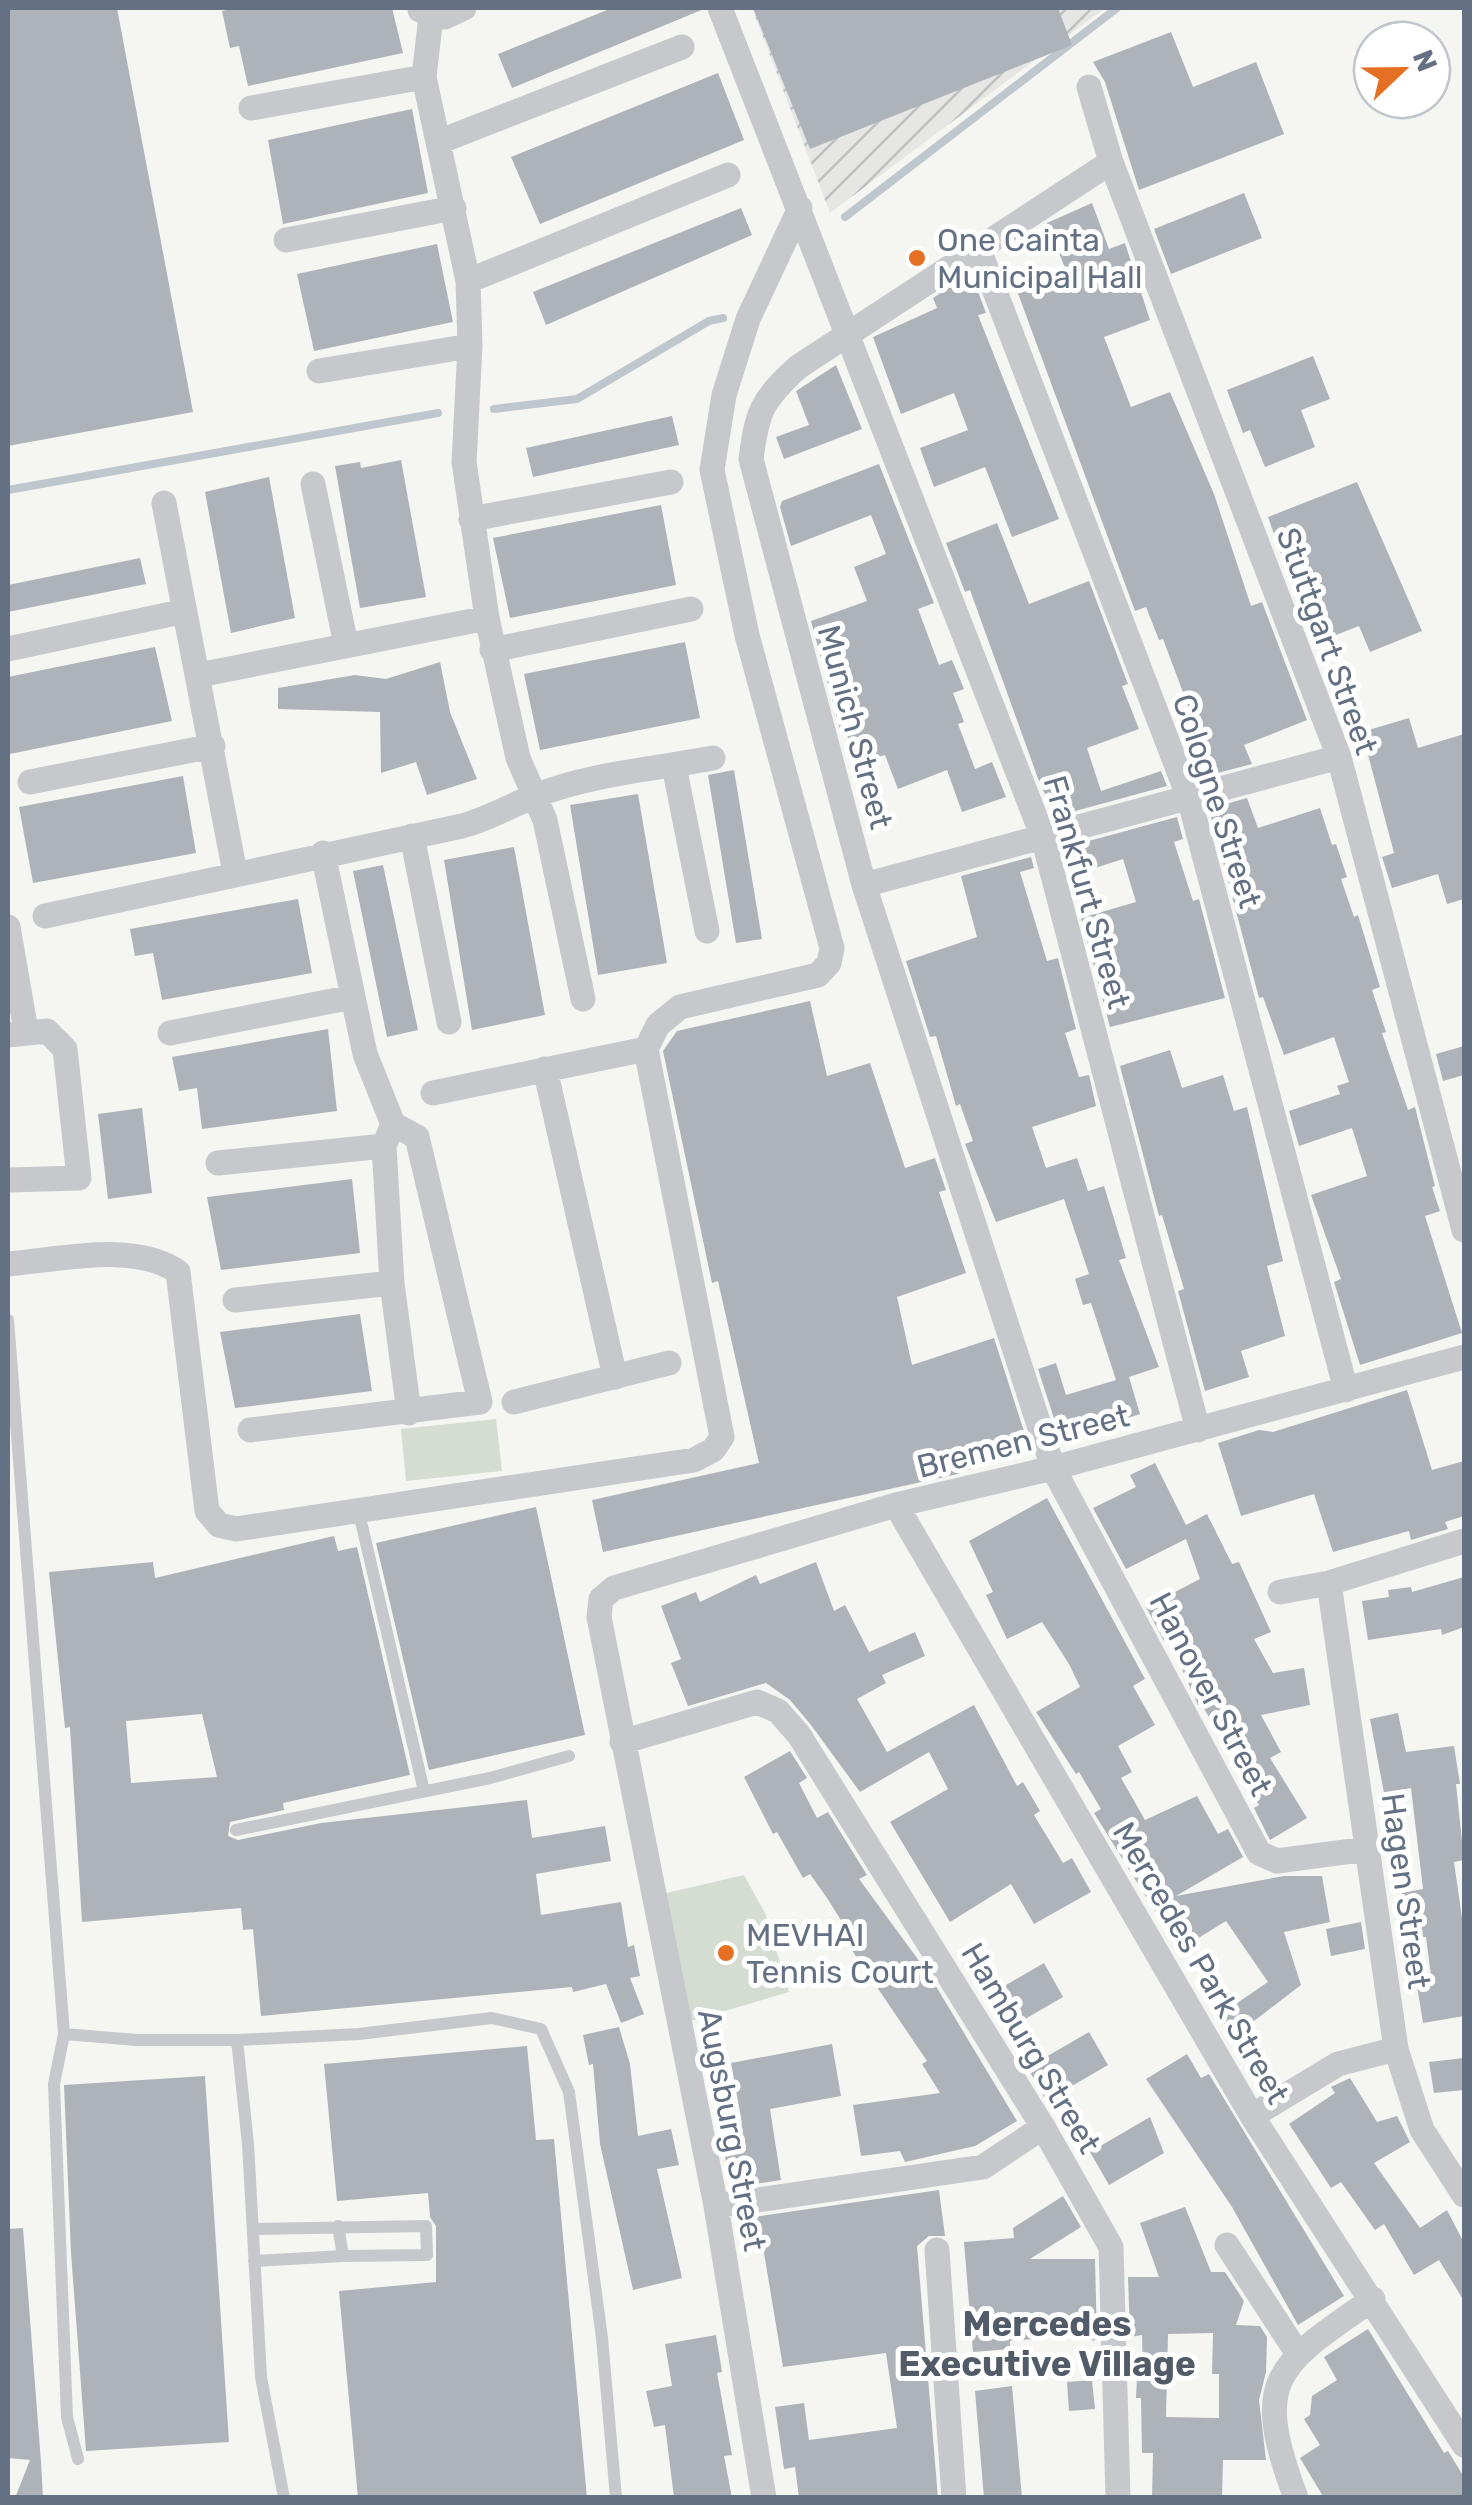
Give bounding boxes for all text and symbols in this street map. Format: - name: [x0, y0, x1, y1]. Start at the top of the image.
- north arrow: [1352, 20, 1452, 120]
- text: N: [1406, 45, 1444, 76]
- place label: One Cainta Municipal Hall: [937, 221, 1143, 296]
- marker: One Cainta Municipal Hall: [906, 247, 928, 269]
- street label: Stuttgart Street: [1268, 522, 1386, 760]
- street label: Munich Street: [810, 621, 900, 833]
- street label: Cologne Street: [1165, 689, 1269, 913]
- street label: Frankfurt Street: [1036, 771, 1138, 1013]
- street label: Bremen Street: [913, 1396, 1133, 1486]
- street label: Hanover Street: [1142, 1586, 1280, 1802]
- street label: Hagen Street: [1373, 1791, 1439, 1991]
- street label: Mercedes Park Street: [1105, 1816, 1297, 2110]
- place label: MEVHAI Tennis Court: [746, 1916, 934, 1991]
- street label: Hamburg Street: [953, 1936, 1109, 2160]
- marker: MEVHAI Tennis Court: [715, 1942, 737, 1964]
- street label: Augsburg Street: [690, 2006, 774, 2254]
- district label: Mercedes Executive Village: [898, 2303, 1196, 2385]

